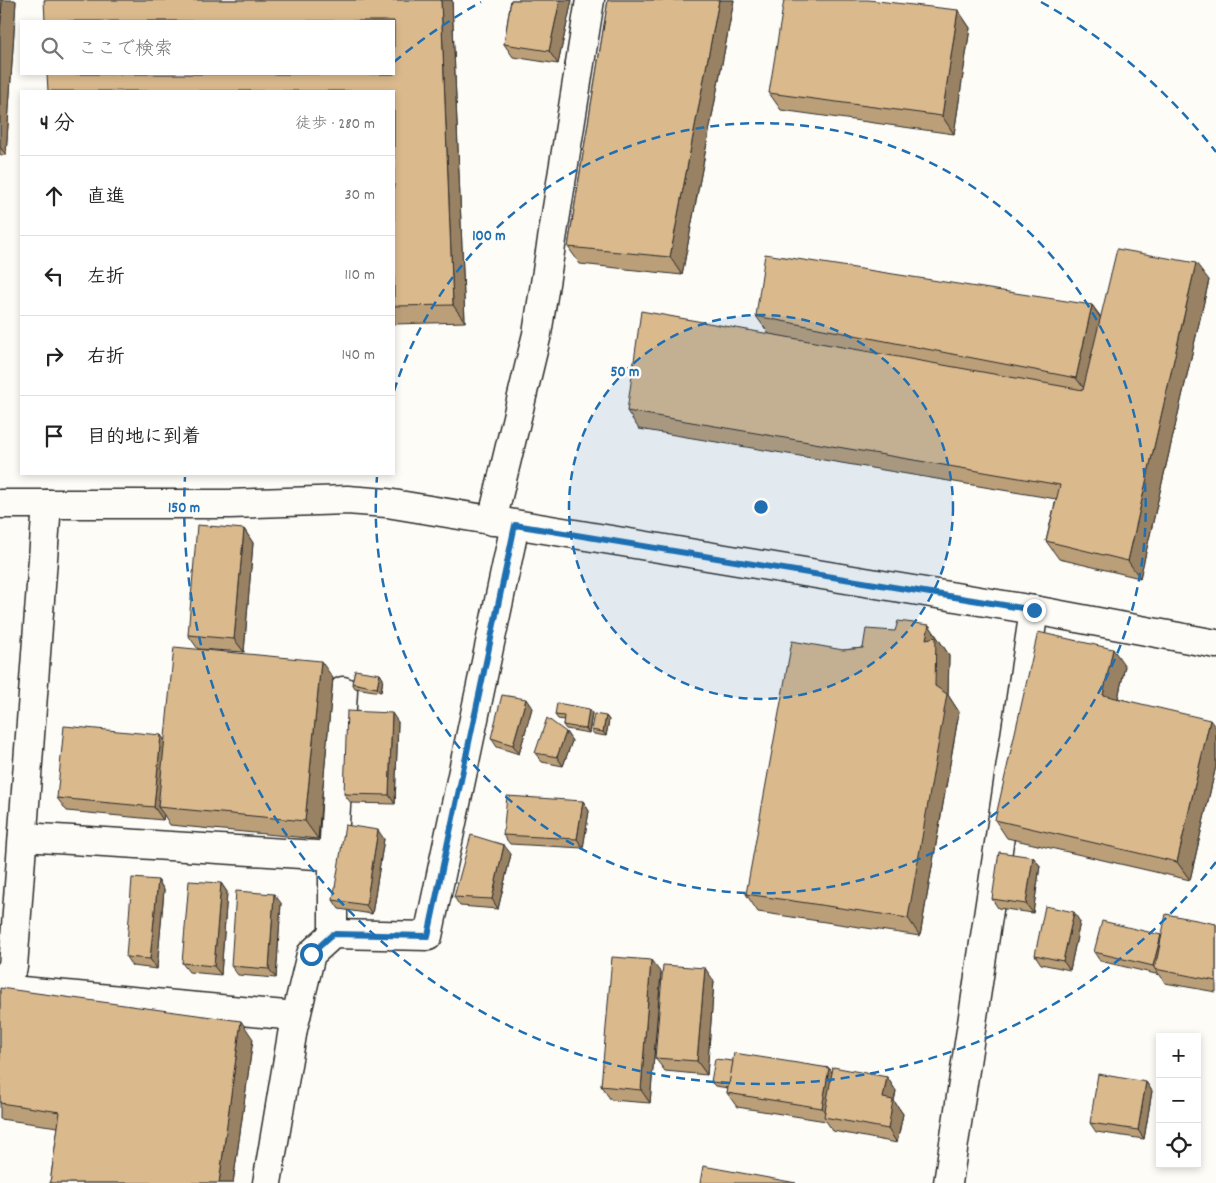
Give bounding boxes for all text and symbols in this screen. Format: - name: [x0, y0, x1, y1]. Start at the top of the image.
- search box: [20, 20, 395, 75]
- icon: search: [38, 34, 66, 62]
- text: ここで検索: [78, 37, 173, 64]
- text: 4 分: [40, 110, 75, 140]
- text: 徒歩 · 280 m: [295, 113, 375, 136]
- icon: ahead: [40, 182, 68, 210]
- text: 30 m: [345, 184, 375, 207]
- text: 直進: [87, 185, 125, 212]
- text: 100 m: [472, 226, 506, 248]
- icon: left: [40, 262, 68, 290]
- text: 110 m: [345, 264, 375, 287]
- text: 左折: [87, 265, 125, 292]
- icon: right: [40, 342, 68, 370]
- text: 140 m: [341, 344, 375, 367]
- text: 右折: [87, 345, 125, 372]
- text: 50 m: [611, 362, 639, 384]
- icon: arrive: [40, 422, 68, 450]
- text: 目的地に到着: [87, 425, 201, 452]
- text: 150 m: [168, 498, 200, 520]
- centre of rings: [752, 498, 770, 516]
- route end: [1023, 599, 1046, 622]
- route start: [300, 943, 323, 966]
- map controls: [1156, 1033, 1201, 1168]
- button: +: [1156, 1033, 1201, 1078]
- button: −: [1156, 1078, 1201, 1123]
- button: locate: [1156, 1123, 1201, 1168]

